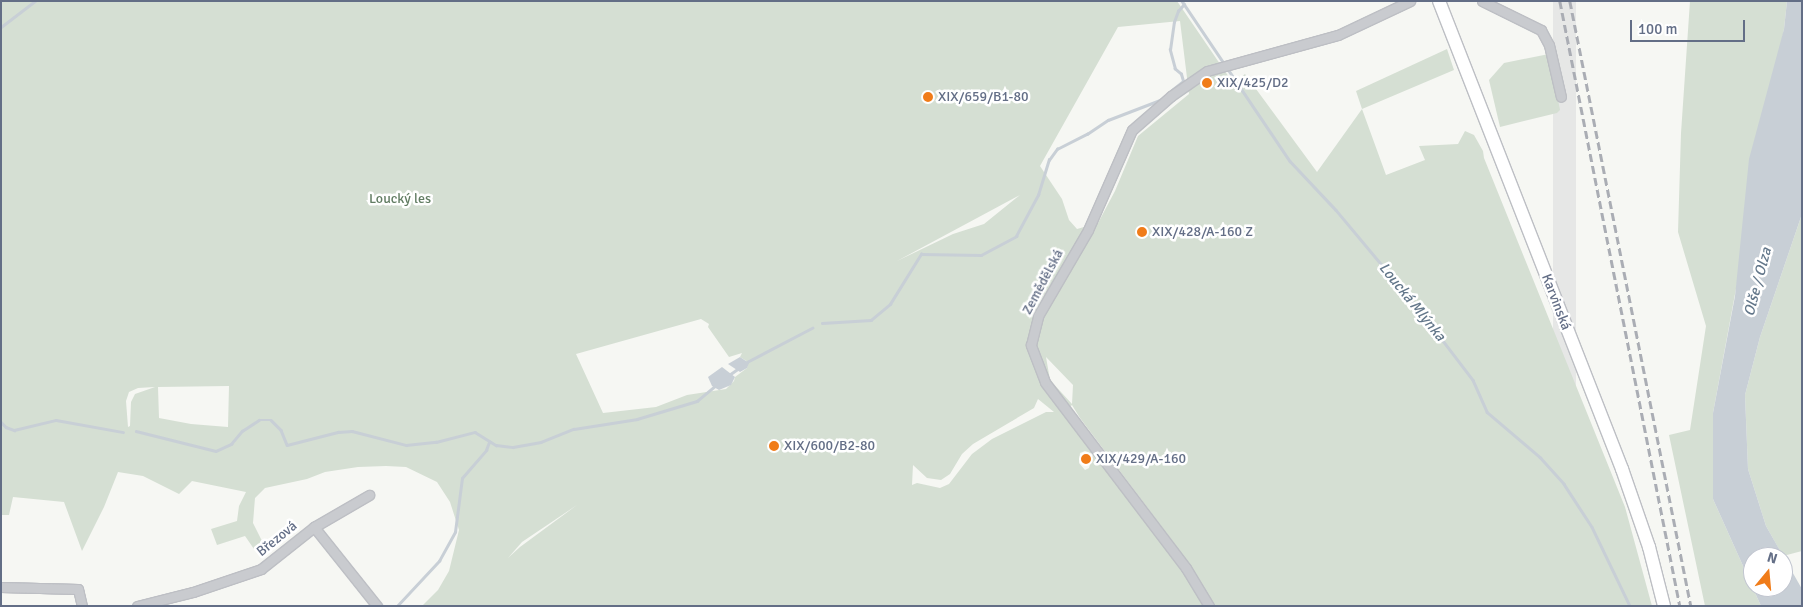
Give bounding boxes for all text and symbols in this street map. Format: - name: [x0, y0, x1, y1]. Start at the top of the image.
- scale bar: [1633, 10, 1748, 42]
- text: 100 m: [1638, 20, 1678, 38]
- place label: XIX/425/D2: [1217, 75, 1289, 91]
- marker: XIX/425/D2: [1201, 77, 1213, 89]
- place label: XIX/659/B1-80: [938, 89, 1029, 105]
- marker: XIX/659/B1-80: [922, 91, 934, 103]
- park label: Loucký les: [369, 191, 431, 207]
- place label: XIX/428/A-160 Z: [1152, 224, 1253, 240]
- marker: XIX/428/A-160 Z: [1136, 226, 1148, 238]
- water label: Olše / Olza: [1740, 246, 1776, 318]
- street label: Zemědělská: [1019, 247, 1067, 317]
- water label: Loucká Mlýnka: [1375, 259, 1449, 345]
- street label: Karvinská: [1538, 272, 1574, 332]
- place label: XIX/600/B2-80: [784, 438, 875, 454]
- marker: XIX/600/B2-80: [768, 440, 780, 452]
- place label: XIX/429/A-160: [1096, 451, 1186, 467]
- marker: XIX/429/A-160: [1080, 453, 1092, 465]
- street label: Březová: [254, 518, 300, 560]
- north arrow: [1743, 547, 1793, 597]
- text: N: [1765, 549, 1779, 568]

